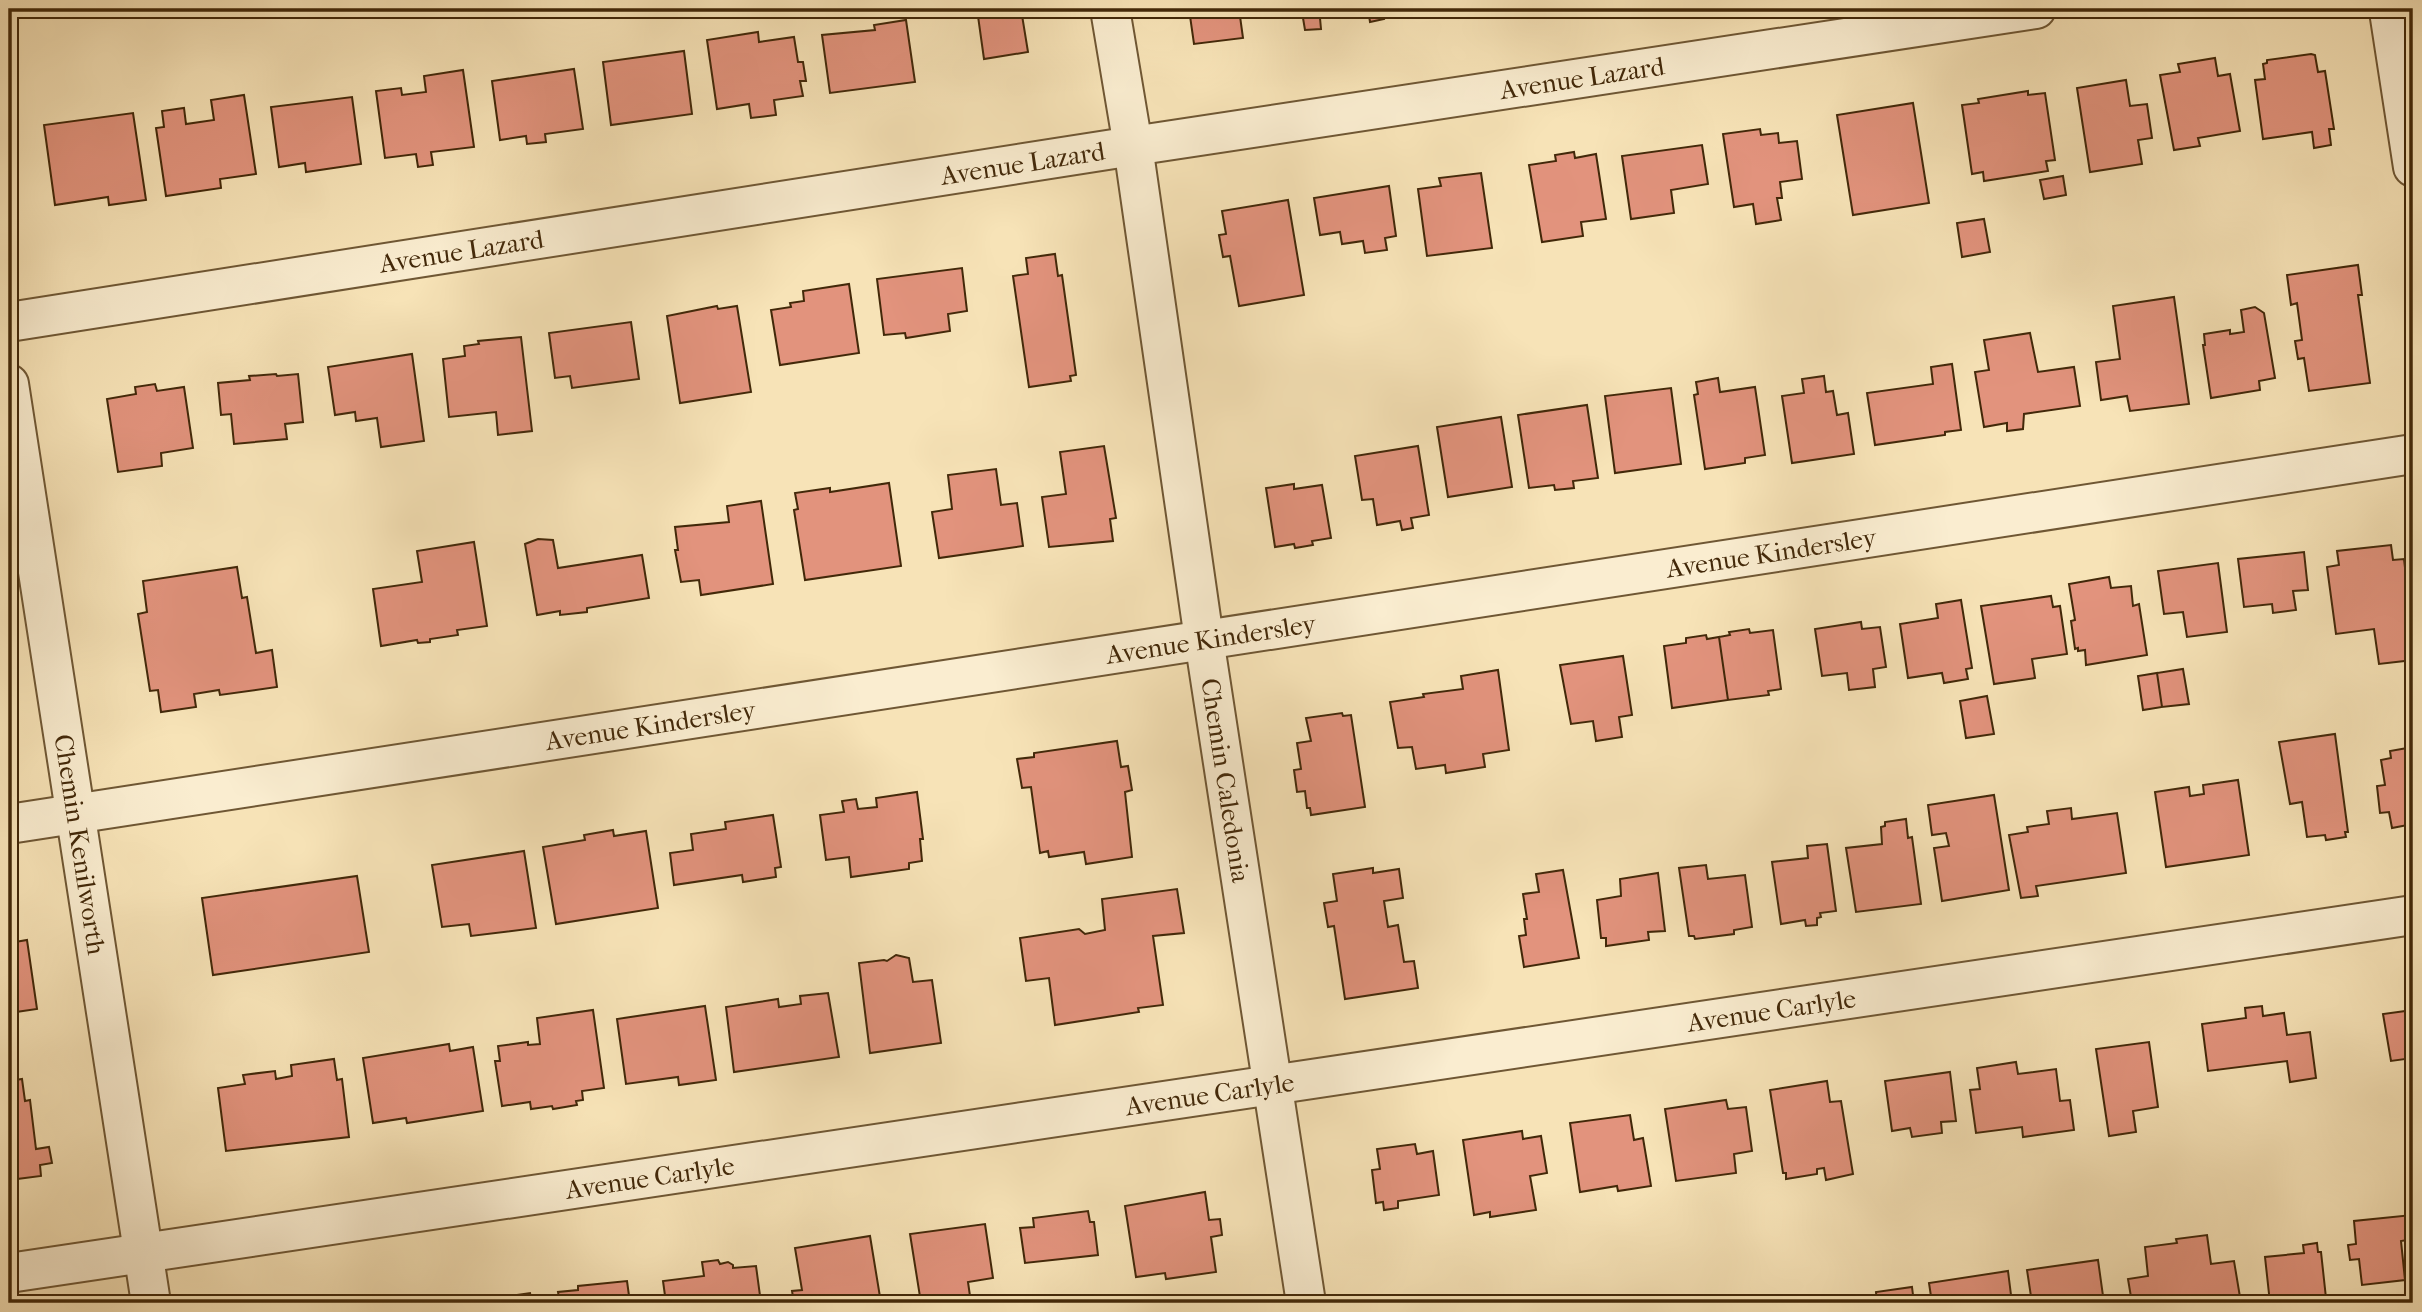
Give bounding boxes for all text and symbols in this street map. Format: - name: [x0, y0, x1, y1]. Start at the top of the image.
- street label: Avenue Lazard: [1497, 50, 1667, 106]
- street label: Avenue Lazard: [937, 136, 1108, 192]
- street label: Avenue Lazard: [376, 223, 547, 280]
- street label: Avenue Kindersley: [1663, 522, 1880, 585]
- street label: Avenue Kindersley: [1103, 608, 1319, 671]
- street label: Chemin Caledonia: [1194, 676, 1256, 886]
- street label: Avenue Kindersley: [542, 694, 759, 757]
- street label: Chemin Kenilworth: [47, 732, 112, 958]
- street label: Avenue Carlyle: [1684, 983, 1858, 1039]
- street label: Avenue Carlyle: [1122, 1067, 1296, 1123]
- street label: Avenue Carlyle: [563, 1150, 737, 1206]

